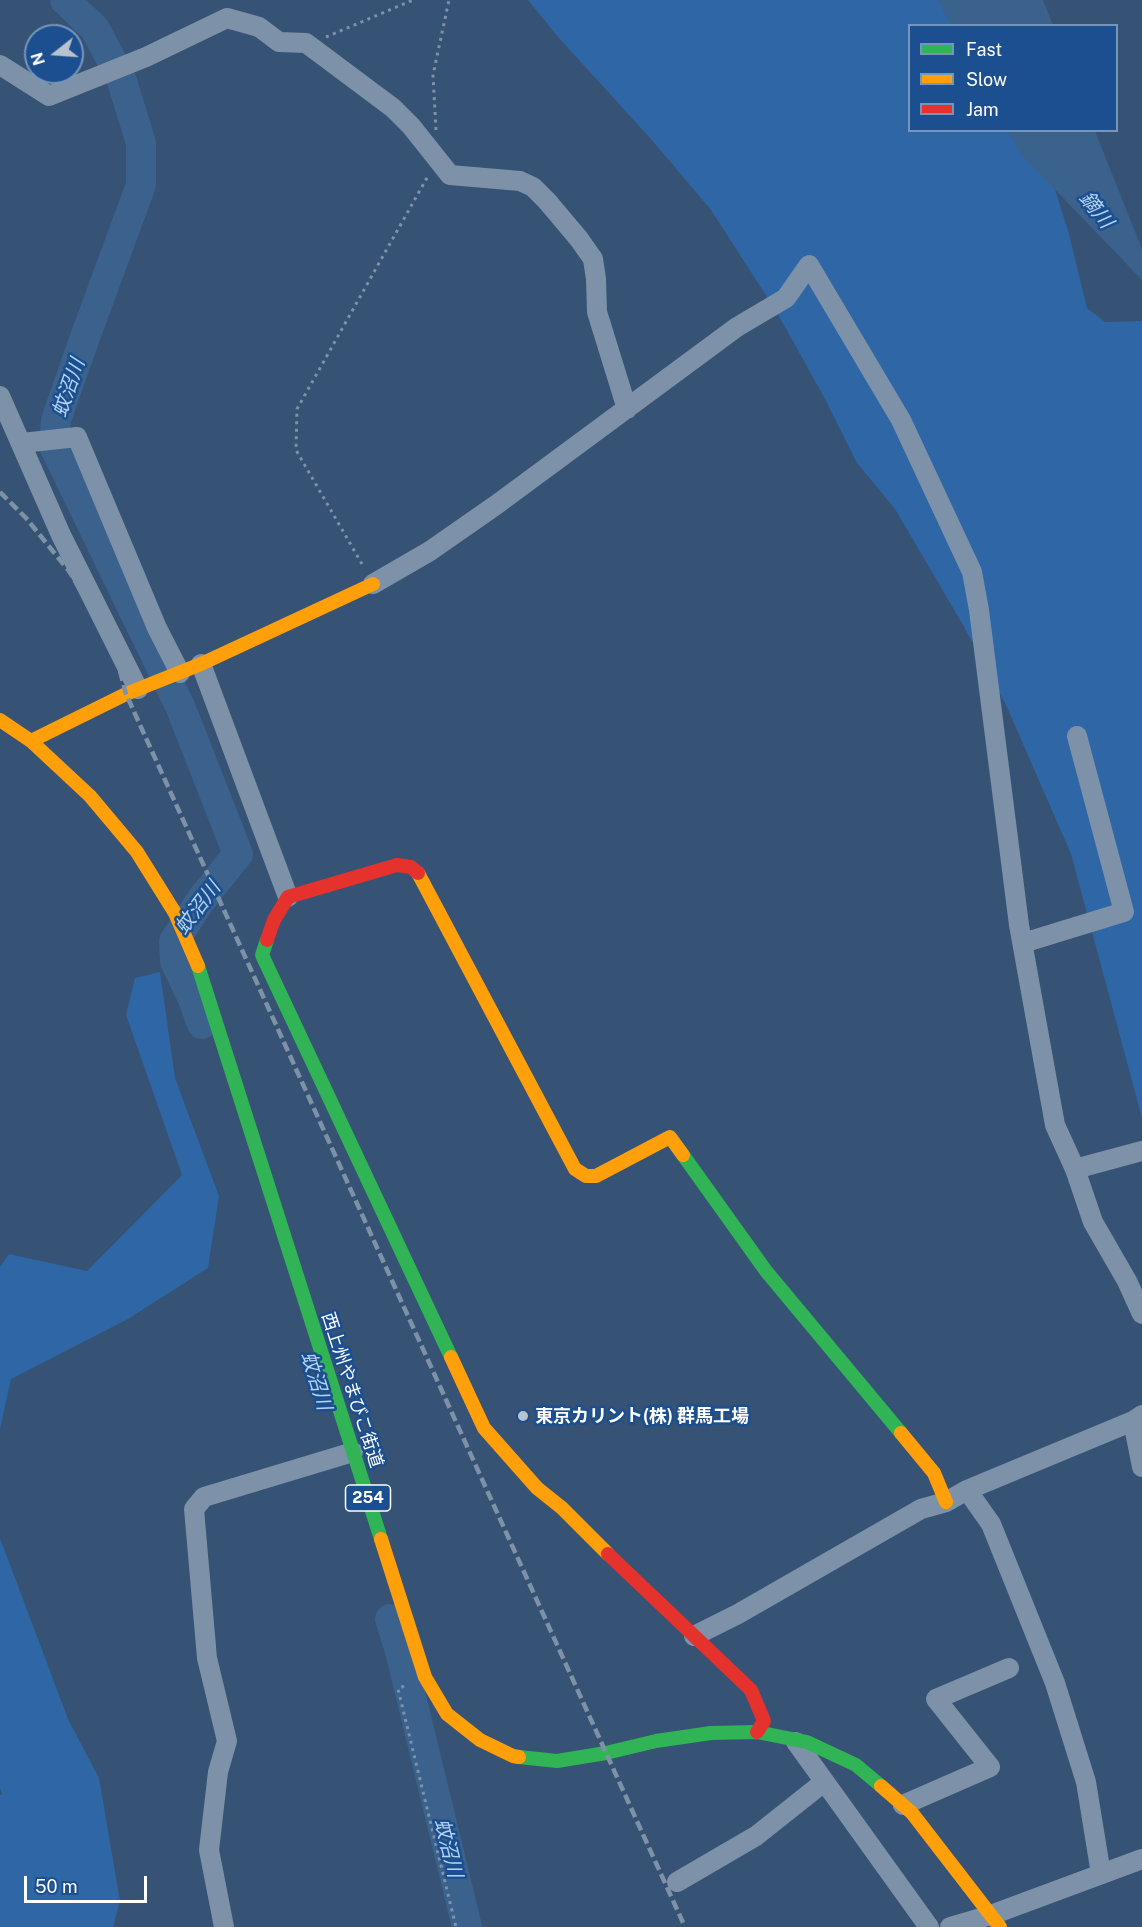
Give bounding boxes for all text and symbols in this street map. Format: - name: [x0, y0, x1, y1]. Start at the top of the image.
- north arrow: [24, 24, 84, 84]
- legend: [908, 24, 1118, 132]
- text: Fast: [966, 39, 1002, 60]
- text: N: [27, 50, 49, 68]
- text: Slow: [966, 69, 1007, 90]
- text: Jam: [966, 99, 999, 120]
- water label: 鏑川: [1074, 187, 1118, 233]
- water label: 蚊沼川: [48, 356, 90, 420]
- water label: 蚊沼川: [170, 877, 226, 939]
- street label: 西上州やまびこ街道: [317, 1310, 387, 1470]
- water label: 蚊沼川: [296, 1349, 336, 1413]
- place label: 東京カリント(株) 群馬工場: [535, 1405, 749, 1427]
- marker: 東京カリント(株) 群馬工場: [516, 1409, 530, 1423]
- road number: 254: [346, 1485, 391, 1511]
- water label: 蚊沼川: [429, 1816, 467, 1880]
- scale bar: [27, 1864, 150, 1902]
- text: 50 m: [35, 1876, 78, 1897]

